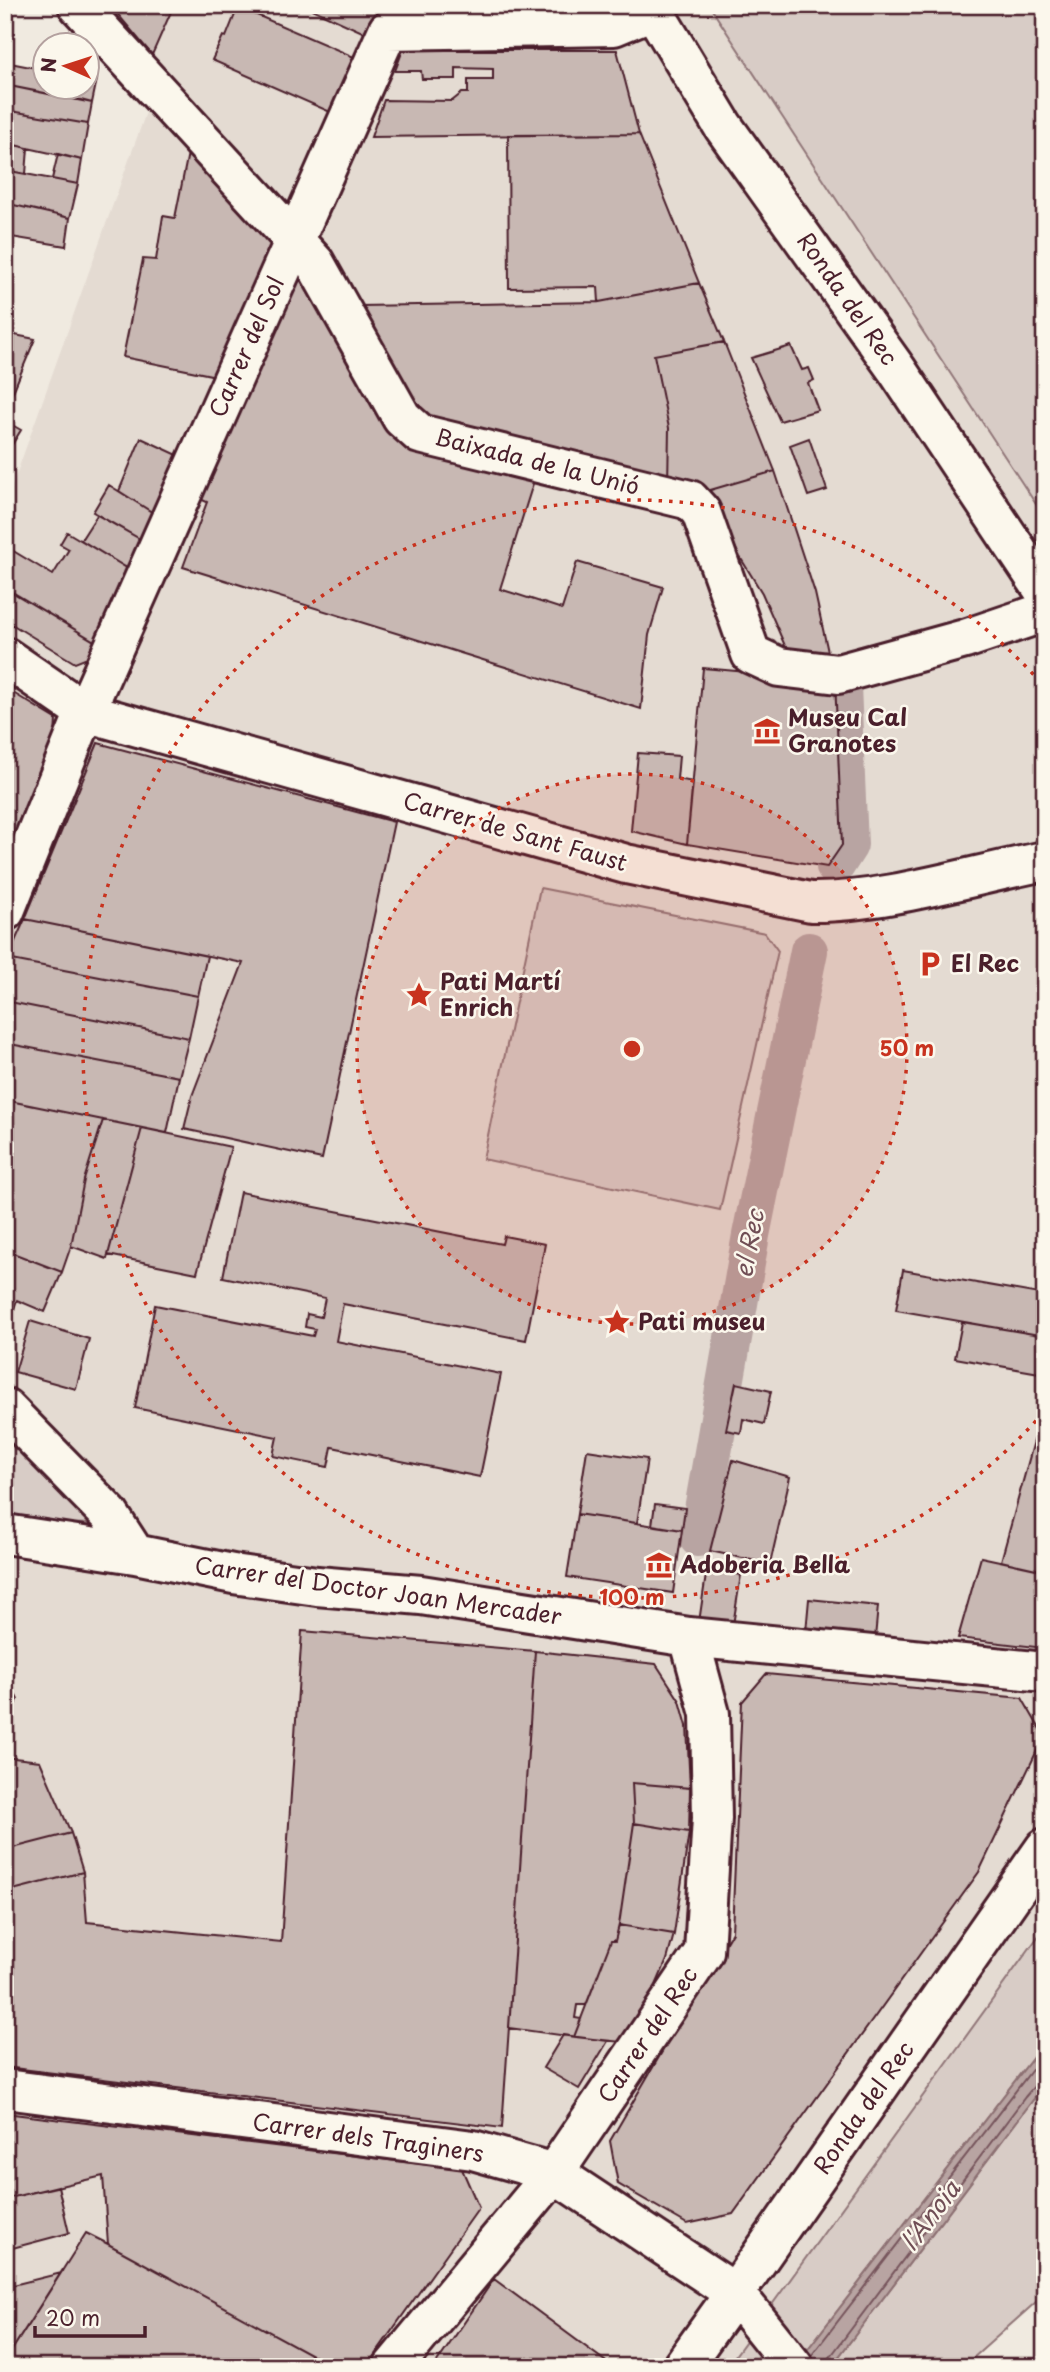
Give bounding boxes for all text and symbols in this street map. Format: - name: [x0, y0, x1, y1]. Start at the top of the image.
- north arrow: [32, 32, 102, 102]
- text: N: [34, 57, 62, 73]
- street label: Ronda del Rec: [789, 224, 907, 372]
- street label: Carrer del Sol: [199, 270, 292, 422]
- street label: Baixada de la Unió: [431, 418, 643, 503]
- place label: Museu Cal Granotes: [788, 699, 907, 760]
- museum icon: Museu Cal Granotes: [752, 716, 782, 746]
- street label: Carrer de Sant Faust: [399, 782, 632, 879]
- place label: El Rec: [951, 945, 1019, 980]
- parking icon: El Rec: [915, 949, 945, 979]
- place label: Pati Martí Enrich: [440, 963, 561, 1024]
- place icon: Pati Martí Enrich: [404, 980, 434, 1010]
- text: 50 m: [880, 1031, 934, 1063]
- centre of rings: [620, 1037, 644, 1061]
- water label: el Rec: [724, 1204, 773, 1281]
- place label: Pati museu: [638, 1303, 765, 1338]
- place icon: Pati museu: [602, 1307, 632, 1337]
- street label: Carrer del Doctor Joan Mercader: [193, 1546, 564, 1633]
- place label: Adoberia Bella: [679, 1546, 850, 1581]
- museum icon: Adoberia Bella: [644, 1550, 674, 1580]
- text: 100 m: [599, 1580, 665, 1612]
- street label: Carrer del Rec: [588, 1959, 705, 2109]
- street label: Ronda del Rec: [804, 2033, 922, 2181]
- street label: Carrer dels Traginers: [250, 2103, 486, 2170]
- water label: l'Anoia: [891, 2171, 969, 2258]
- scale bar: [35, 2295, 145, 2339]
- text: 20 m: [46, 2301, 100, 2333]

